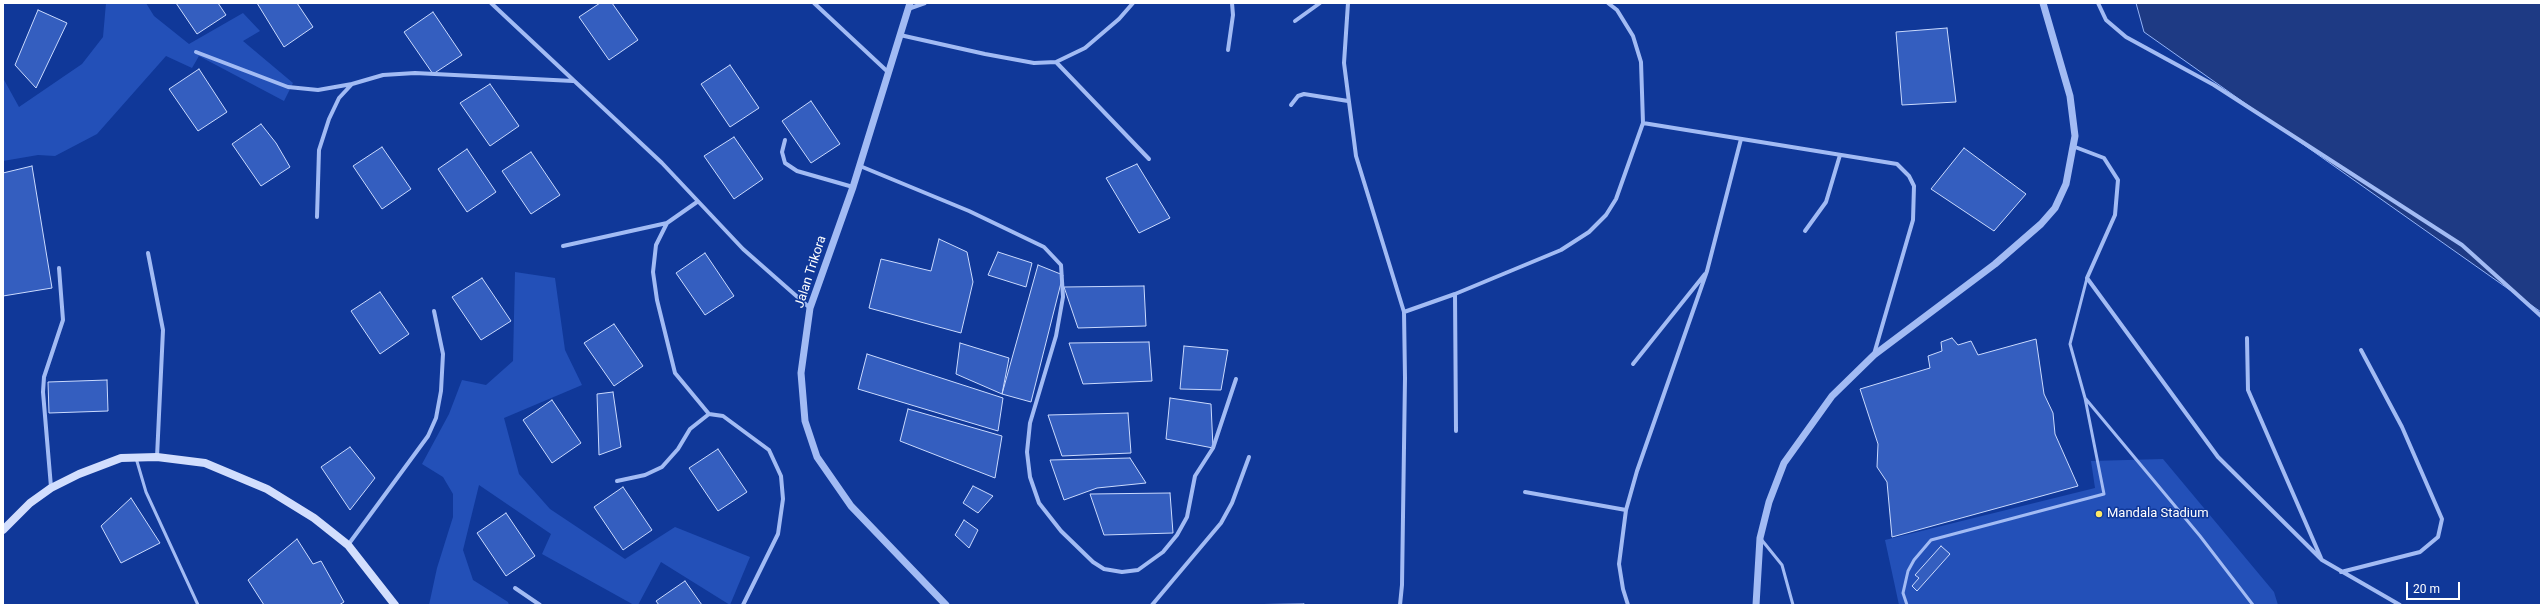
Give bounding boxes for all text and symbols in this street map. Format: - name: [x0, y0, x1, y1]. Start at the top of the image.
- street label: Jalan Trikora: [792, 234, 830, 310]
- place label: Mandala Stadium: [2107, 506, 2209, 522]
- marker: Mandala Stadium: [2094, 509, 2104, 519]
- scale bar: [2408, 574, 2462, 600]
- text: 20 m: [2413, 582, 2440, 596]

